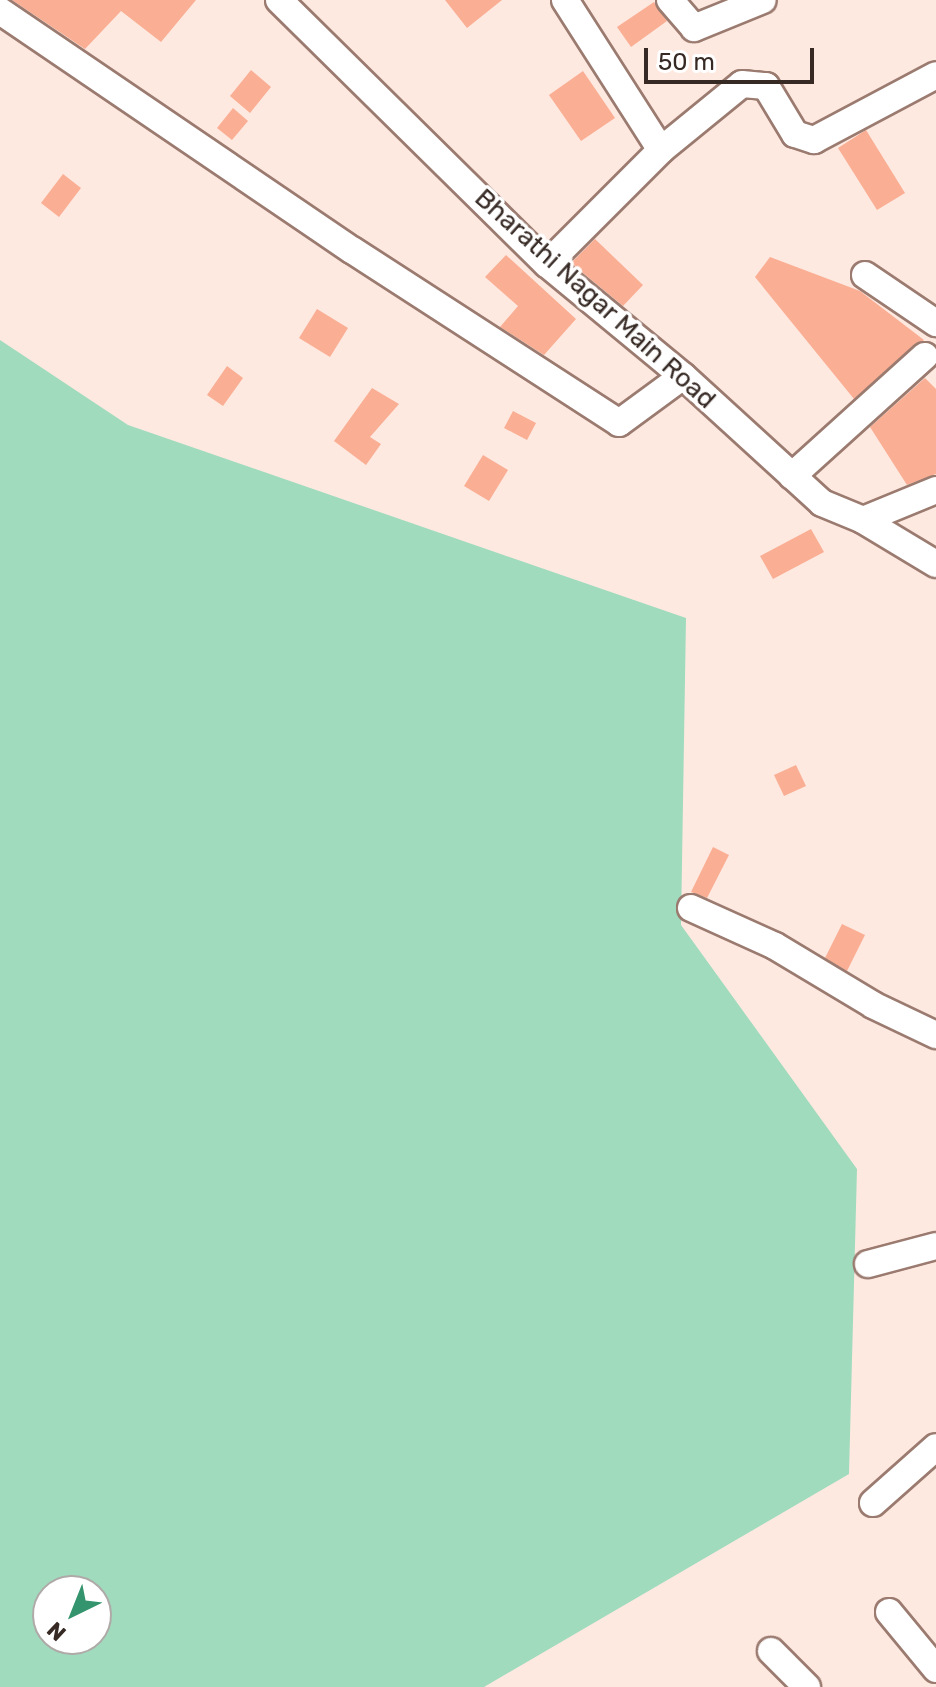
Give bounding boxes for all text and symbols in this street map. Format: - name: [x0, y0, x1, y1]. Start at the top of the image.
- scale bar: [648, 32, 818, 82]
- text: 50 m: [658, 48, 715, 76]
- street label: Bharathi Nagar Main Road: [468, 182, 722, 416]
- north arrow: [32, 1575, 112, 1655]
- text: N: [42, 1616, 72, 1647]

